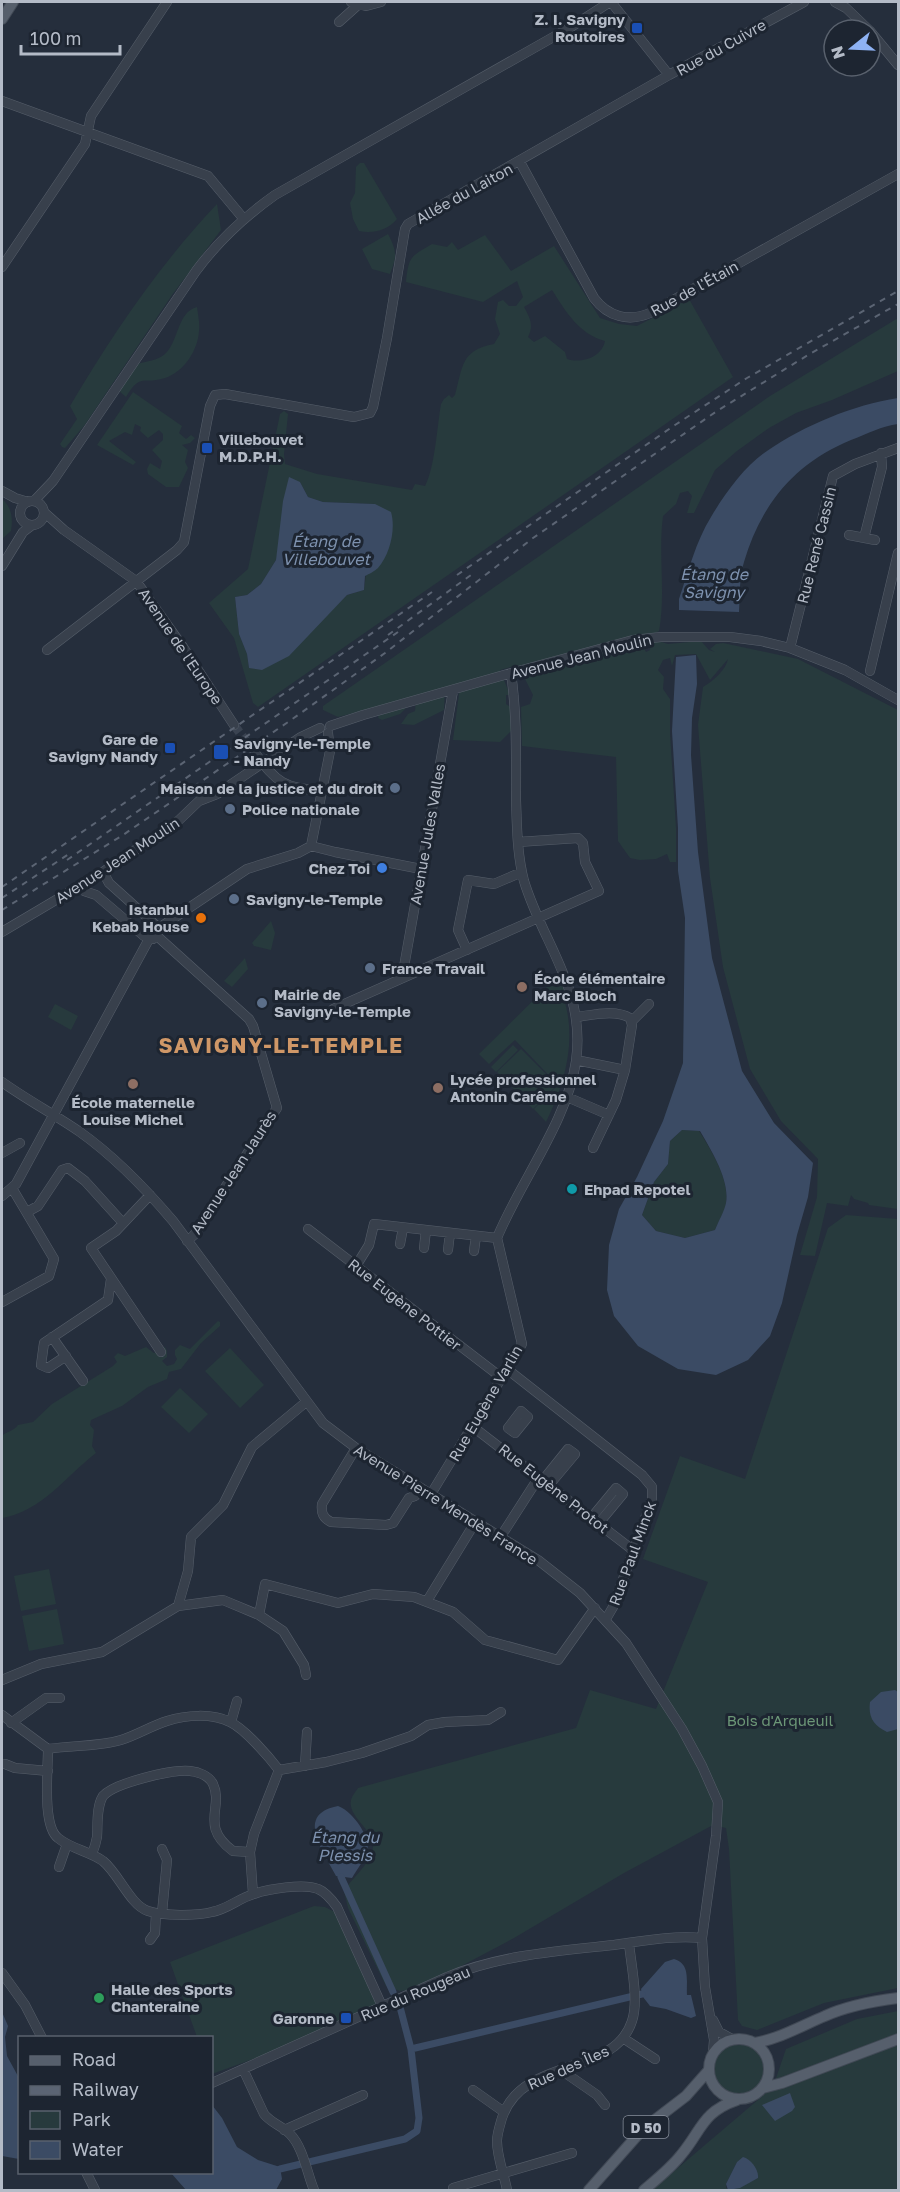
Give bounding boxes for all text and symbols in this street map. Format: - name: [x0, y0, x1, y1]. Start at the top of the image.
- place label: Z. I. Savigny Routoires: [535, 10, 625, 45]
- street label: Rue du Cuivre: [673, 15, 769, 79]
- scale bar: [21, 18, 120, 56]
- north arrow: [822, 18, 882, 78]
- marker: Z. I. Savigny Routoires: [630, 21, 644, 35]
- text: 100 m: [30, 27, 81, 49]
- text: N: [826, 44, 849, 62]
- street label: Allée du Laiton: [412, 159, 516, 227]
- street label: Rue de l'Étain: [647, 256, 741, 320]
- place label: Villebouvet M.D.P.H.: [219, 430, 303, 465]
- marker: Villebouvet M.D.P.H.: [200, 441, 214, 455]
- street label: Rue René Cassin: [793, 485, 839, 605]
- water label: Étang de Villebouvet: [282, 531, 372, 569]
- water label: Étang de Savigny: [680, 564, 750, 602]
- street label: Avenue de l'Europe: [135, 584, 227, 708]
- street label: Avenue Jean Moulin: [509, 630, 653, 682]
- place label: Gare de Savigny Nandy: [48, 730, 158, 765]
- place label: Savigny-le-Temple - Nandy: [234, 734, 371, 769]
- marker: Gare de Savigny Nandy: [163, 741, 177, 755]
- marker: Savigny-le-Temple - Nandy: [212, 743, 230, 761]
- street label: Avenue Jules Valles: [406, 762, 448, 906]
- place label: Maison de la justice et du droit: [160, 779, 383, 797]
- marker: Maison de la justice et du droit: [388, 781, 402, 795]
- place label: Police nationale: [242, 800, 360, 818]
- marker: Police nationale: [223, 802, 237, 816]
- street label: Avenue Jean Moulin: [52, 813, 182, 907]
- place label: Chez Toi: [308, 859, 370, 877]
- marker: Chez Toi: [375, 861, 389, 875]
- place label: Savigny-le-Temple: [246, 890, 383, 908]
- marker: Savigny-le-Temple: [227, 892, 241, 906]
- place label: Istanbul Kebab House: [92, 900, 189, 935]
- marker: Istanbul Kebab House: [194, 911, 208, 925]
- place label: France Travail: [382, 959, 485, 977]
- marker: France Travail: [363, 961, 377, 975]
- place label: École élémentaire Marc Bloch: [534, 969, 666, 1004]
- marker: École élémentaire Marc Bloch: [515, 980, 529, 994]
- place label: Mairie de Savigny-le-Temple: [274, 985, 411, 1020]
- marker: Mairie de Savigny-le-Temple: [255, 996, 269, 1010]
- district label: SAVIGNY-LE-TEMPLE: [158, 1032, 404, 1058]
- place label: Lycée professionnel Antonin Carême: [450, 1070, 596, 1105]
- marker: École maternelle Louise Michel: [126, 1077, 140, 1091]
- marker: Lycée professionnel Antonin Carême: [431, 1081, 445, 1095]
- place label: École maternelle Louise Michel: [71, 1093, 195, 1128]
- street label: Avenue Jean Jaurès: [186, 1107, 280, 1237]
- place label: Ehpad Repotel: [584, 1180, 690, 1198]
- marker: Ehpad Repotel: [565, 1182, 579, 1196]
- street label: Rue Eugène Pottier: [345, 1254, 465, 1354]
- street label: Rue Eugène Varlin: [445, 1342, 525, 1464]
- street label: Rue Eugène Protot: [495, 1439, 613, 1537]
- street label: Avenue Pierre Mendès France: [351, 1440, 541, 1568]
- street label: Rue Paul Minck: [605, 1498, 659, 1608]
- park label: Bois d'Arqueuil: [727, 1711, 834, 1729]
- water label: Étang du Plessis: [311, 1827, 381, 1865]
- street label: Rue du Rougeau: [358, 1962, 472, 2024]
- place label: Halle des Sports Chanteraine: [111, 1980, 233, 2015]
- marker: Halle des Sports Chanteraine: [92, 1991, 106, 2005]
- place label: Garonne: [273, 2009, 334, 2027]
- marker: Garonne: [339, 2011, 353, 2025]
- legend: [18, 2036, 213, 2174]
- street label: Rue des Îles: [525, 2041, 611, 2093]
- text: Road: [72, 2048, 116, 2070]
- text: Railway: [72, 2078, 139, 2100]
- text: Park: [72, 2108, 111, 2130]
- road number: D 50: [624, 2116, 668, 2138]
- text: Water: [72, 2138, 123, 2160]

